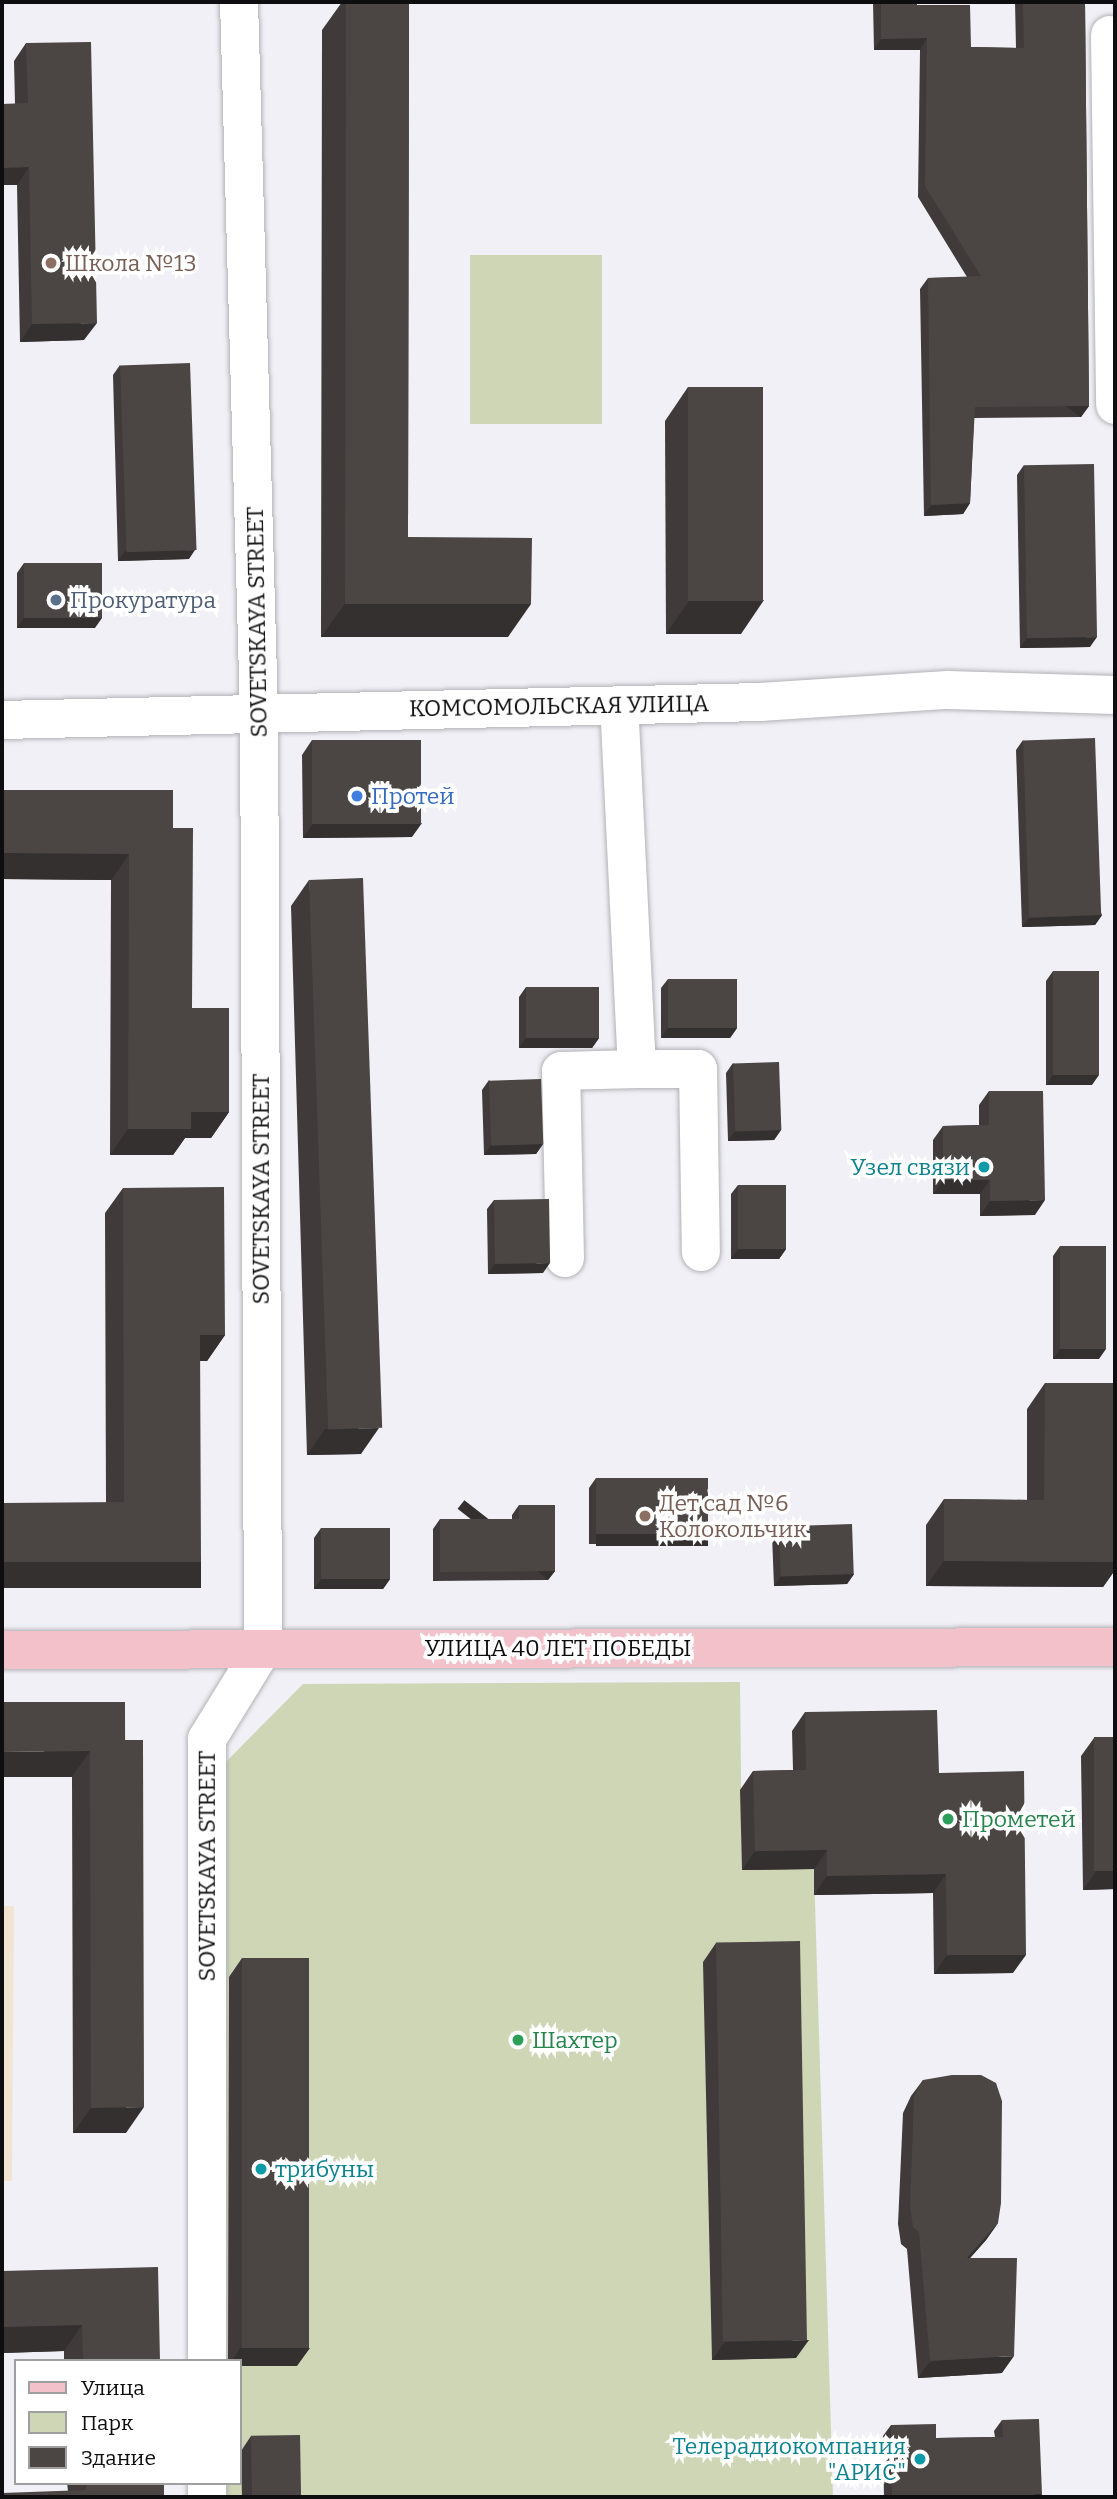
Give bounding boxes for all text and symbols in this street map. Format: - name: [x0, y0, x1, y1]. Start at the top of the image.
- place label: Школа №13: [65, 249, 196, 277]
- marker: Школа №13: [43, 255, 59, 271]
- street label: SOVETSKAYA STREET: [241, 506, 273, 738]
- place label: Прокуратура: [70, 586, 216, 614]
- marker: Прокуратура: [48, 592, 64, 608]
- street label: КОМСОМОЛЬСКАЯ УЛИЦА: [409, 690, 709, 722]
- place label: Протей: [371, 782, 455, 810]
- marker: Протей: [349, 788, 365, 804]
- street label: SOVETSKAYA STREET: [247, 1073, 275, 1305]
- place label: Узел связи: [851, 1153, 970, 1181]
- marker: Узел связи: [976, 1159, 992, 1175]
- place label: Дет сад №6 Колокольчик: [659, 1489, 807, 1543]
- marker: Дет сад №6 Колокольчик: [637, 1508, 653, 1524]
- street label: УЛИЦА 40 ЛЕТ ПОБЕДЫ: [425, 1634, 691, 1662]
- street label: SOVETSKAYA STREET: [193, 1750, 221, 1982]
- place label: Прометей: [962, 1805, 1076, 1833]
- marker: Прометей: [940, 1811, 956, 1827]
- place label: Шахтер: [532, 2026, 618, 2054]
- marker: Шахтер: [510, 2032, 526, 2048]
- place label: трибуны: [275, 2155, 374, 2183]
- marker: трибуны: [253, 2161, 269, 2177]
- legend: [14, 2359, 242, 2485]
- text: Улица: [81, 2375, 145, 2401]
- text: Парк: [81, 2410, 133, 2436]
- place label: Телерадиокомпания "АРИС": [672, 2432, 906, 2486]
- text: Здание: [81, 2445, 156, 2471]
- marker: Телерадиокомпания "АРИС": [912, 2451, 928, 2467]

